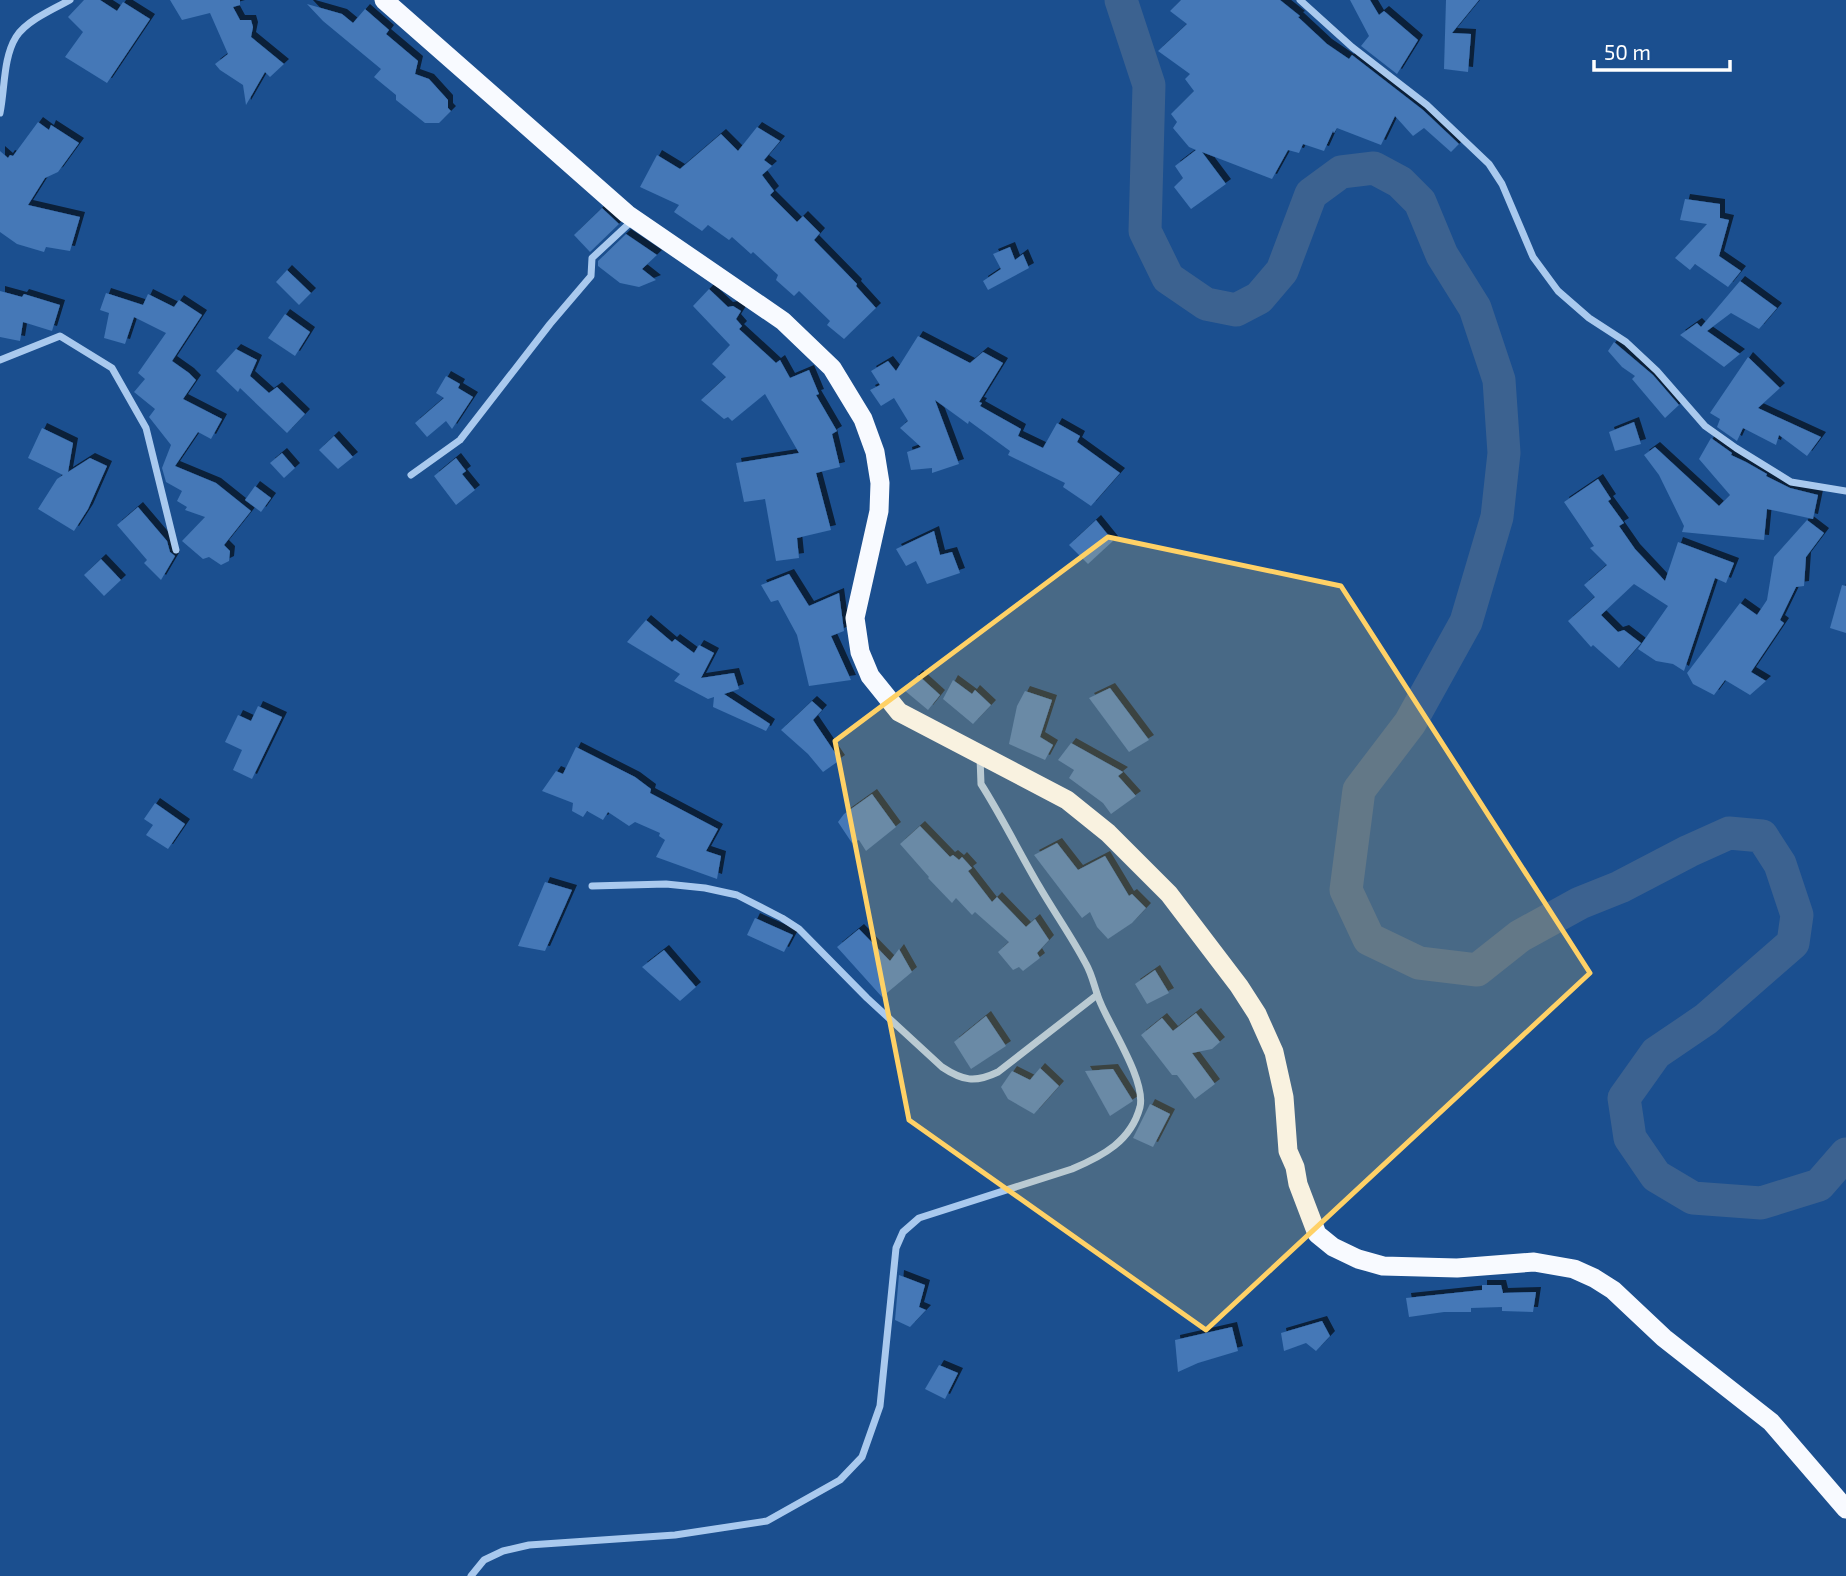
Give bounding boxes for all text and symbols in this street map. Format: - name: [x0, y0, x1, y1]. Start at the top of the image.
- scale bar: [1594, 28, 1730, 72]
- text: 50 m: [1604, 39, 1651, 64]

